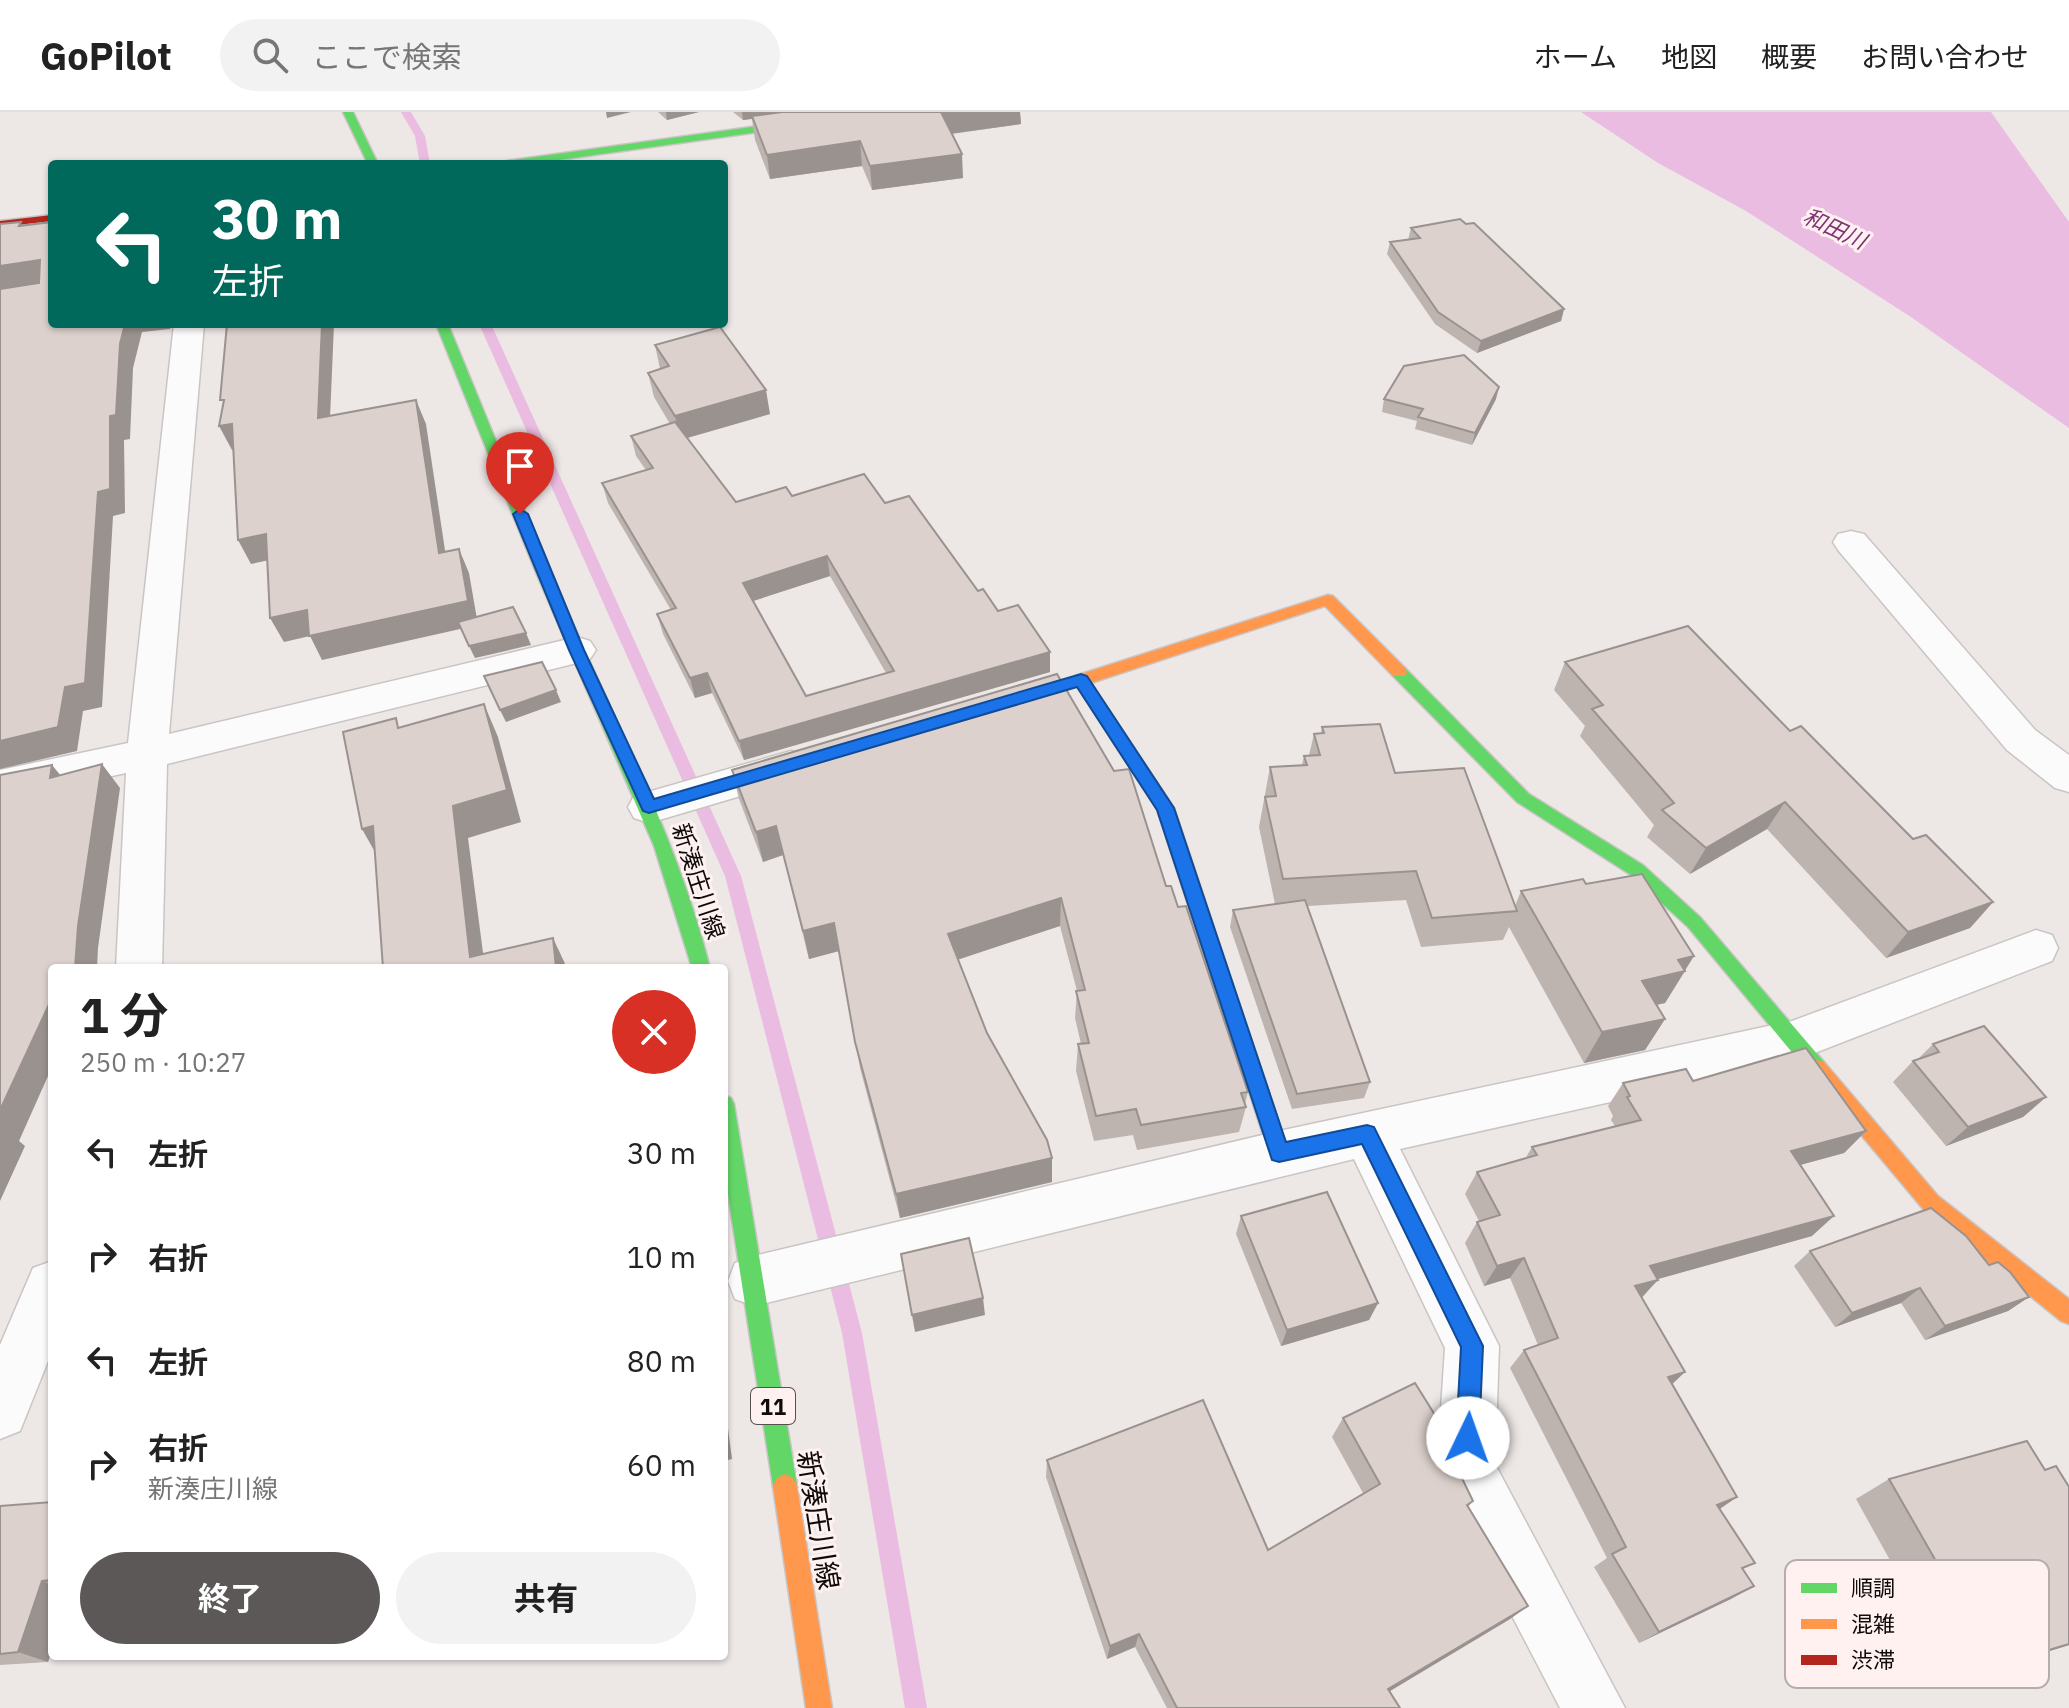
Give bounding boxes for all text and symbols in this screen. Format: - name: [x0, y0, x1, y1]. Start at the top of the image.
- search box: [220, 19, 780, 91]
- text: GoPilot: [40, 31, 172, 80]
- icon: search: [248, 33, 292, 77]
- text: ここで検索: [312, 37, 462, 76]
- text: ホーム: [1534, 38, 1617, 75]
- text: 地図: [1661, 38, 1717, 75]
- text: 概要: [1761, 38, 1817, 75]
- text: お問い合わせ: [1861, 38, 2029, 75]
- text: 30 m: [212, 182, 342, 254]
- icon: left: [80, 192, 184, 296]
- water label: 和田川: [1799, 201, 1873, 256]
- text: 左折: [212, 257, 284, 304]
- pin: [486, 432, 554, 514]
- icon: arrive: [498, 444, 542, 488]
- street label: 新湊庄川線: [665, 819, 733, 943]
- text: 1 分: [80, 984, 168, 1046]
- button: close: [612, 990, 696, 1074]
- text: 250 m · 10:27: [80, 1045, 246, 1079]
- icon: left: [80, 1130, 124, 1174]
- text: 30 m: [627, 1133, 696, 1172]
- text: 左折: [148, 1134, 208, 1173]
- icon: right: [80, 1234, 124, 1278]
- text: 10 m: [627, 1237, 696, 1276]
- text: 右折: [148, 1238, 208, 1277]
- icon: left: [80, 1338, 124, 1382]
- text: 80 m: [627, 1341, 696, 1380]
- text: 左折: [148, 1342, 208, 1381]
- road number: 11: [751, 1388, 795, 1424]
- position arrow: [1426, 1396, 1510, 1480]
- text: 右折: [148, 1428, 208, 1467]
- icon: right: [80, 1442, 124, 1486]
- text: 60 m: [627, 1445, 696, 1484]
- street label: 新湊庄川線: [790, 1448, 848, 1592]
- text: 新湊庄川線: [148, 1471, 278, 1505]
- button: 終了: [80, 1552, 380, 1644]
- button: 共有: [396, 1552, 696, 1644]
- legend: [1785, 1560, 2049, 1688]
- text: 順調: [1851, 1573, 1895, 1602]
- text: 混雑: [1851, 1609, 1895, 1638]
- text: 渋滞: [1851, 1645, 1895, 1674]

